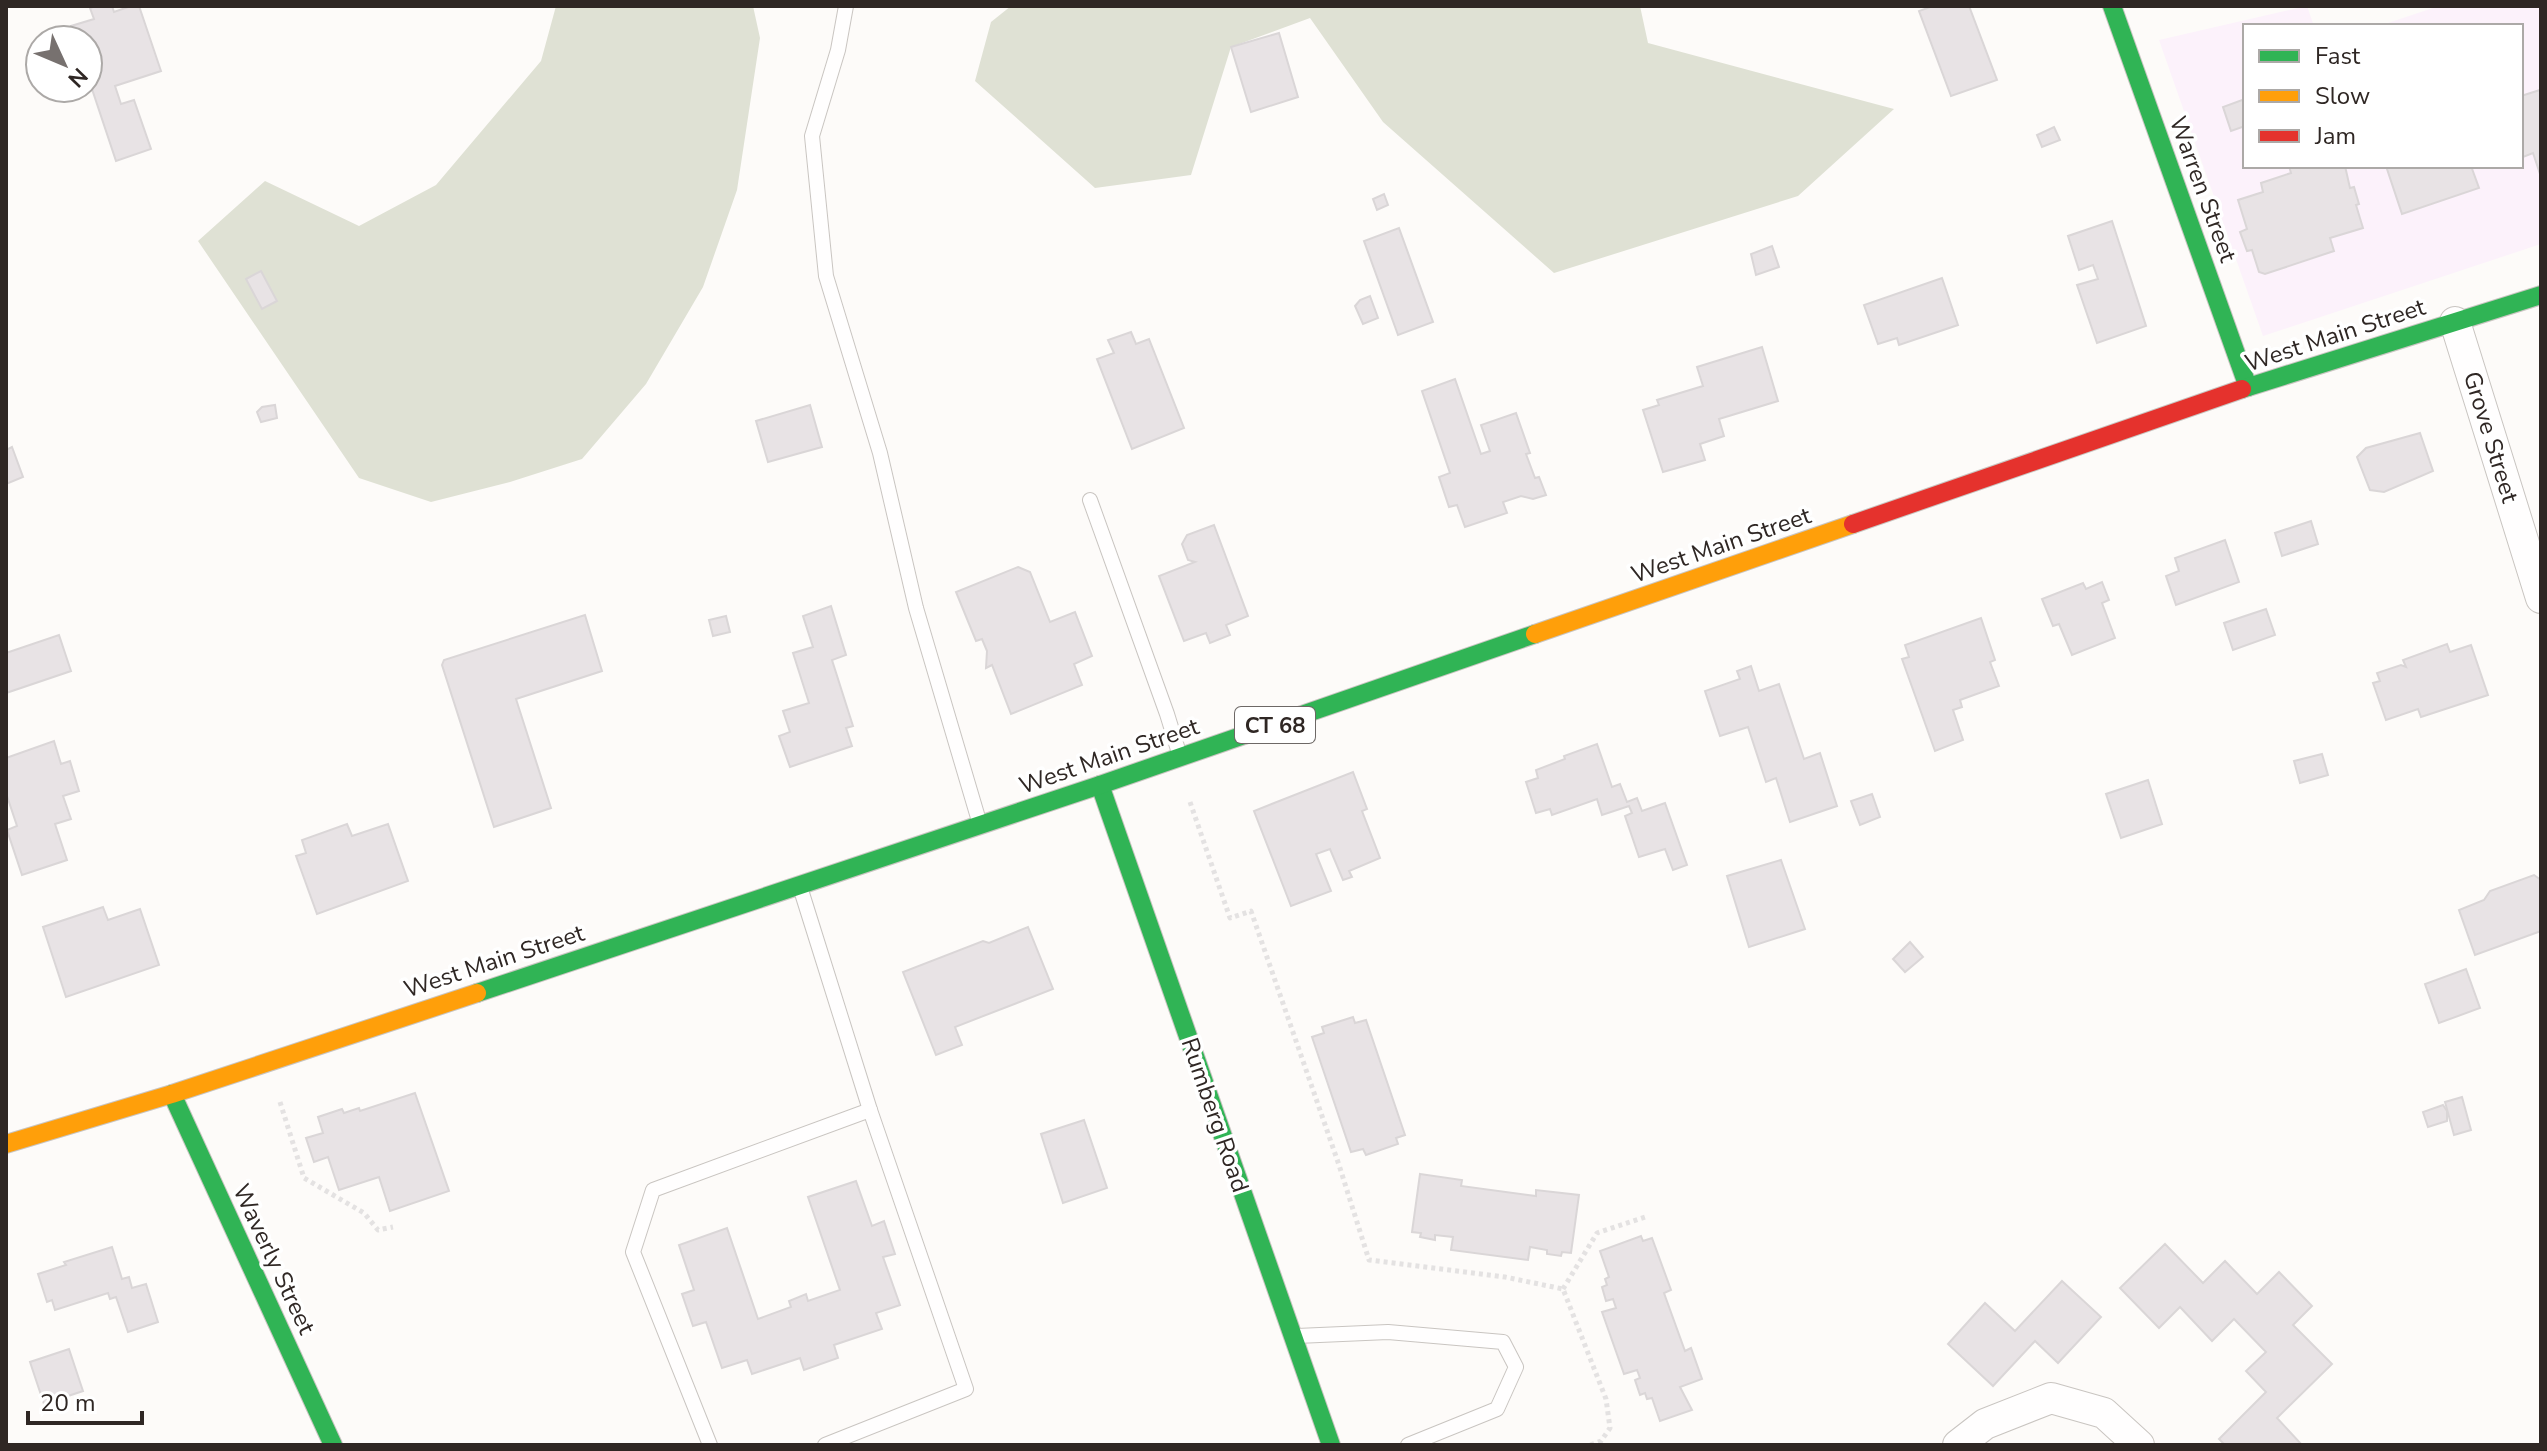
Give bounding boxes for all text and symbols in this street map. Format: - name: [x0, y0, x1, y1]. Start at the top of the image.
- north arrow: [24, 24, 104, 104]
- legend: [2243, 24, 2523, 168]
- text: Fast: [2315, 40, 2361, 72]
- text: N: [61, 61, 94, 94]
- text: Slow: [2315, 80, 2370, 112]
- street label: Warren Street: [2162, 112, 2244, 267]
- text: Jam: [2314, 120, 2356, 152]
- street label: West Main Street: [2241, 291, 2430, 379]
- street label: Grove Street: [2456, 367, 2526, 507]
- street label: West Main Street: [1627, 499, 1816, 591]
- road number: CT 68: [1235, 707, 1315, 743]
- street label: West Main Street: [1015, 710, 1204, 802]
- street label: West Main Street: [400, 917, 589, 1005]
- street label: Rumberg Road: [1174, 1034, 1256, 1196]
- street label: Waverly Street: [225, 1179, 323, 1340]
- scale bar: [28, 1375, 142, 1425]
- text: 20 m: [40, 1387, 96, 1419]

